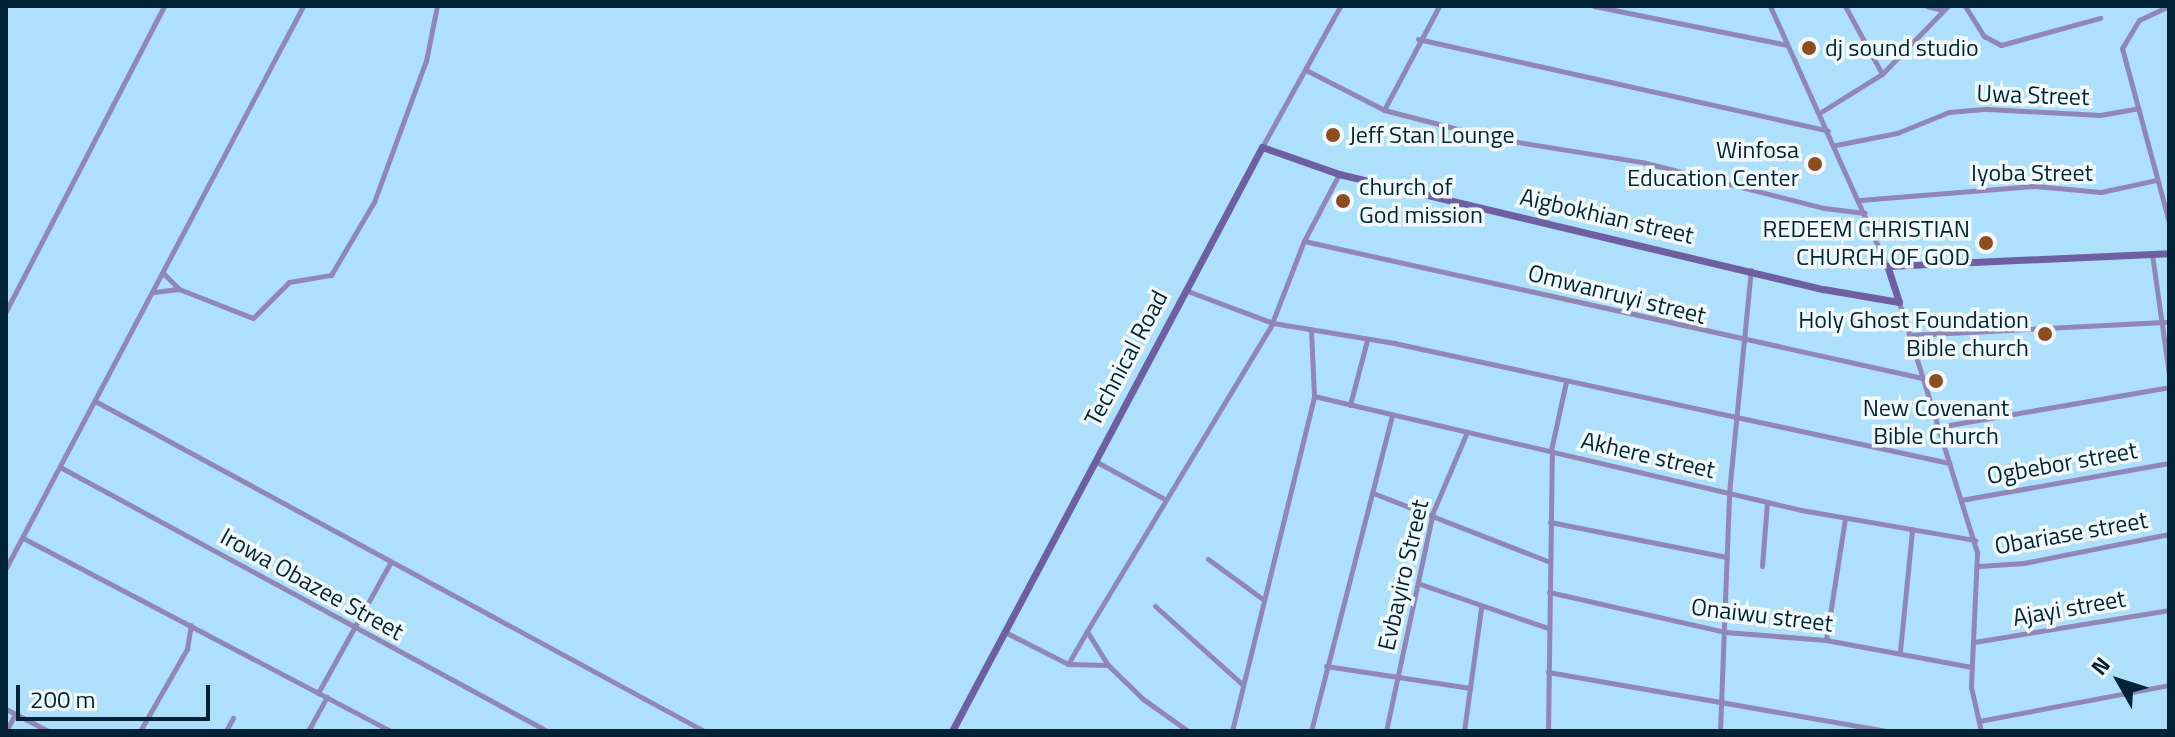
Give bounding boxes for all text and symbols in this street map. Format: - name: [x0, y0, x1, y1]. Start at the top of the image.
- place label: dj sound studio: [1825, 34, 1979, 62]
- marker: dj sound studio: [1800, 39, 1818, 57]
- street label: Uwa Street: [1976, 79, 2090, 111]
- place label: Jeff Stan Lounge: [1349, 121, 1515, 149]
- marker: Jeff Stan Lounge: [1324, 126, 1342, 144]
- place label: Winfosa Education Center: [1627, 136, 1799, 192]
- marker: Winfosa Education Center: [1806, 155, 1824, 173]
- street label: Iyoba Street: [1971, 159, 2093, 187]
- place label: church of God mission: [1359, 173, 1483, 229]
- street label: Aigbokhian street: [1517, 182, 1697, 250]
- marker: church of God mission: [1334, 192, 1352, 210]
- place label: REDEEM CHRISTIAN CHURCH OF GOD: [1762, 215, 1970, 271]
- marker: REDEEM CHRISTIAN CHURCH OF GOD: [1977, 234, 1995, 252]
- street label: Omwanruyi street: [1525, 258, 1709, 330]
- street label: Technical Road: [1078, 285, 1174, 431]
- place label: Holy Ghost Foundation Bible church: [1798, 306, 2029, 362]
- marker: Holy Ghost Foundation Bible church: [2036, 325, 2054, 343]
- marker: New Covenant Bible Church: [1927, 372, 1945, 390]
- place label: New Covenant Bible Church: [1863, 394, 2009, 450]
- street label: Akhere street: [1578, 426, 1718, 484]
- street label: Ogbebor street: [1985, 436, 2139, 490]
- street label: Evbayiro Street: [1372, 497, 1434, 653]
- street label: Obariase street: [1992, 505, 2150, 561]
- street label: Irowa Obazee Street: [215, 522, 409, 646]
- street label: Ajayi street: [2010, 584, 2128, 632]
- street label: Onaiwu street: [1689, 592, 1835, 638]
- north arrow: [2079, 641, 2159, 721]
- text: N: [2082, 649, 2118, 683]
- scale bar: [20, 669, 214, 719]
- text: 200 m: [30, 681, 96, 717]

